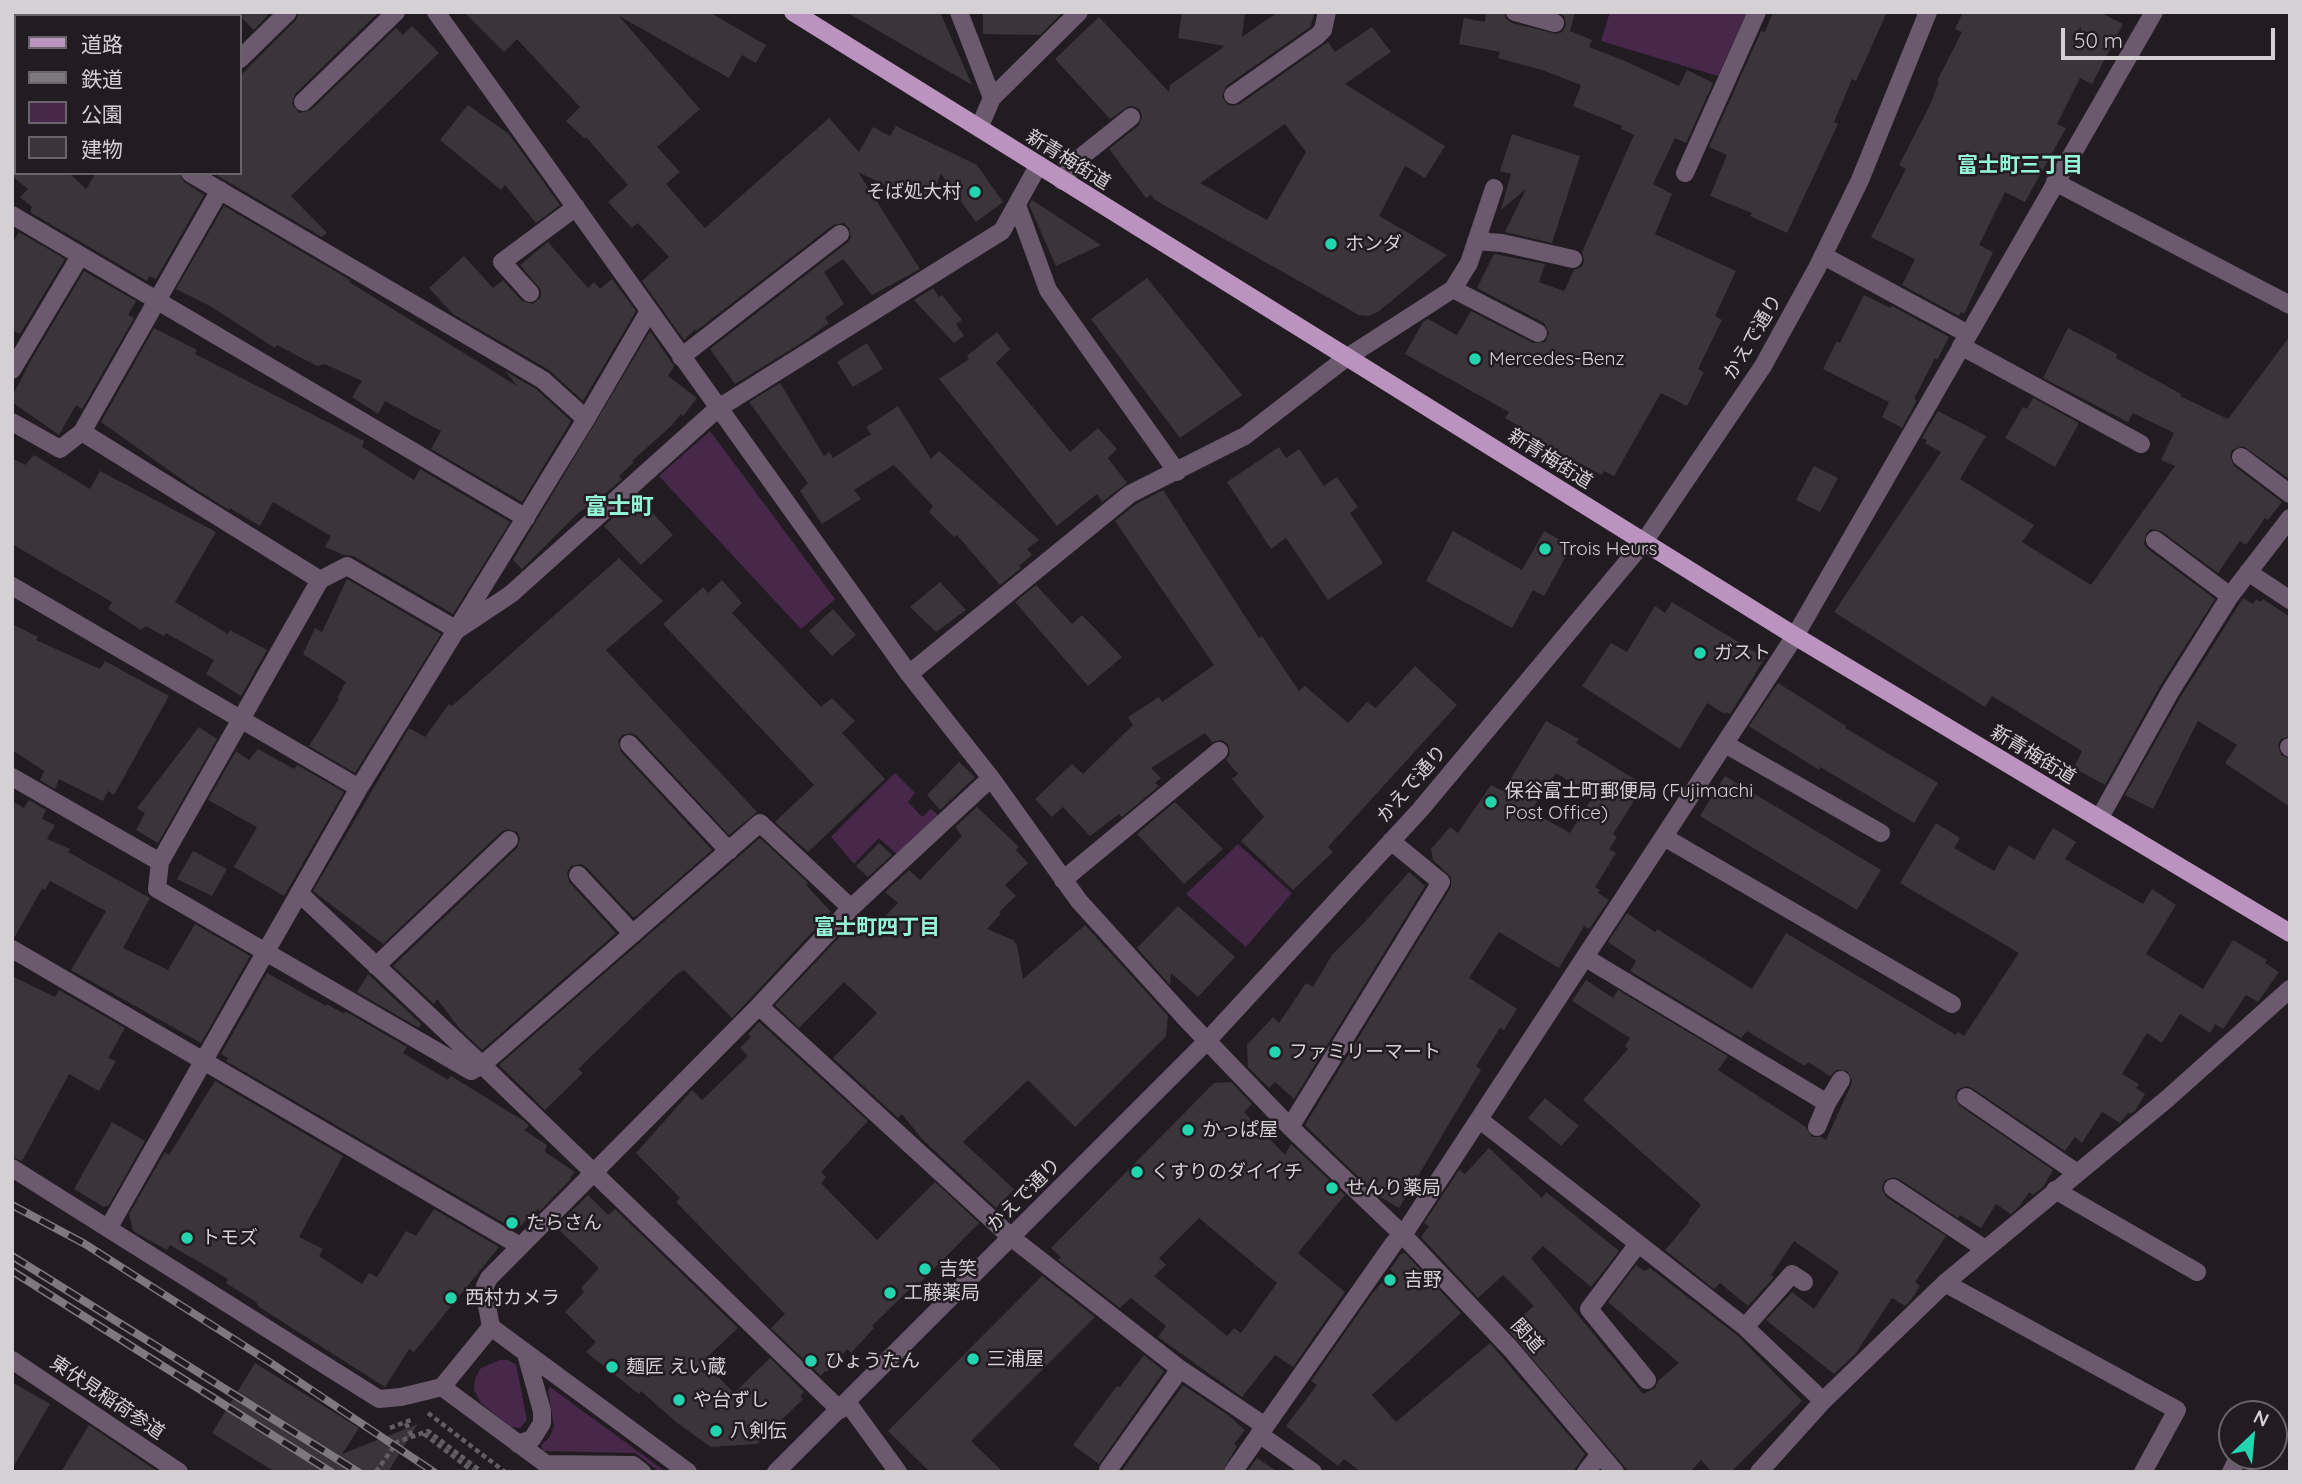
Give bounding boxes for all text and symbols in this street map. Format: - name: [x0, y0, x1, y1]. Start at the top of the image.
- legend: [14, 14, 242, 175]
- scale bar: [2064, 14, 2278, 58]
- text: 50 m: [2074, 27, 2123, 53]
- text: 道路: [81, 31, 123, 57]
- text: 鉄道: [81, 66, 123, 92]
- text: 公園: [81, 101, 123, 127]
- street label: 新青梅街道: [1022, 125, 1114, 195]
- text: 建物: [81, 136, 123, 162]
- district label: 富士町三丁目: [1957, 153, 2083, 179]
- place label: そば処大村: [866, 181, 961, 203]
- marker: そば処大村: [967, 184, 983, 200]
- place label: ホンダ: [1345, 233, 1402, 255]
- marker: ホンダ: [1323, 236, 1339, 252]
- street label: かえで通り: [1719, 290, 1787, 384]
- place label: Mercedes-Benz: [1489, 348, 1625, 370]
- marker: Mercedes-Benz: [1467, 351, 1483, 367]
- street label: 新青梅街道: [1504, 424, 1596, 494]
- district label: 富士町: [585, 493, 653, 521]
- place label: Trois Heurs: [1559, 538, 1657, 560]
- marker: Trois Heurs: [1537, 541, 1553, 557]
- place label: ガスト: [1714, 642, 1771, 664]
- marker: ガスト: [1692, 645, 1708, 661]
- street label: 新青梅街道: [1986, 721, 2080, 789]
- street label: かえで通り: [1372, 741, 1452, 827]
- place label: 保谷富士町郵便局 (Fujimachi Post Office): [1505, 780, 1753, 824]
- marker: 保谷富士町郵便局 (Fujimachi Post Office): [1483, 794, 1499, 810]
- district label: 富士町四丁目: [814, 915, 940, 941]
- place label: ファミリーマート: [1289, 1041, 1441, 1063]
- marker: ファミリーマート: [1267, 1044, 1283, 1060]
- place label: かっぱ屋: [1202, 1119, 1278, 1141]
- marker: かっぱ屋: [1180, 1122, 1196, 1138]
- street label: かえで通り: [982, 1153, 1066, 1237]
- place label: くすりのダイイチ: [1151, 1161, 1303, 1183]
- marker: くすりのダイイチ: [1129, 1164, 1145, 1180]
- place label: せんり薬局: [1346, 1177, 1441, 1199]
- marker: せんり薬局: [1324, 1180, 1340, 1196]
- place label: たらさん: [526, 1212, 602, 1234]
- marker: たらさん: [504, 1215, 520, 1231]
- place label: トモズ: [201, 1227, 258, 1249]
- marker: トモズ: [179, 1230, 195, 1246]
- place label: 吉笑: [939, 1258, 977, 1280]
- marker: 吉笑: [917, 1261, 933, 1277]
- place label: 吉野: [1404, 1269, 1442, 1291]
- marker: 吉野: [1382, 1272, 1398, 1288]
- place label: 工藤薬局: [904, 1282, 980, 1304]
- marker: 工藤薬局: [882, 1285, 898, 1301]
- place label: 西村カメラ: [465, 1287, 560, 1309]
- marker: 西村カメラ: [443, 1290, 459, 1306]
- street label: 関道: [1506, 1314, 1548, 1358]
- place label: 三浦屋: [987, 1348, 1044, 1370]
- place label: ひょうたん: [825, 1350, 920, 1372]
- street label: 東伏見稲荷参道: [45, 1351, 169, 1445]
- marker: 三浦屋: [965, 1351, 981, 1367]
- marker: ひょうたん: [803, 1353, 819, 1369]
- place label: 麺匠 えい蔵: [626, 1356, 726, 1378]
- marker: 麺匠 えい蔵: [604, 1359, 620, 1375]
- place label: や台ずし: [693, 1389, 769, 1411]
- marker: や台ずし: [671, 1392, 687, 1408]
- north arrow: [2218, 1400, 2288, 1470]
- text: N: [2250, 1404, 2273, 1432]
- place label: 八剣伝: [730, 1420, 787, 1442]
- marker: 八剣伝: [708, 1423, 724, 1439]

